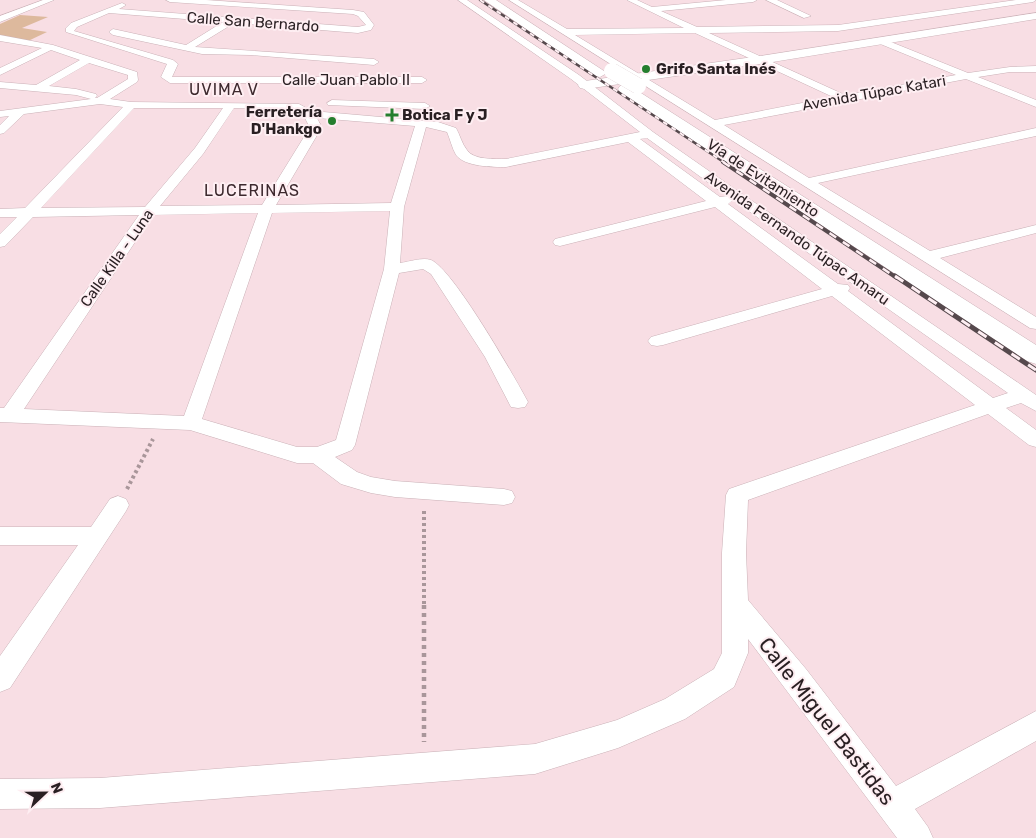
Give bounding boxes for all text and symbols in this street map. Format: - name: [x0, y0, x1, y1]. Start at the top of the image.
- street label: Calle San Bernardo: [186, 8, 320, 36]
- place label: Grifo Santa Inés: [656, 60, 776, 78]
- marker: Grifo Santa Inés: [640, 63, 652, 75]
- street label: Calle Juan Pablo II: [282, 71, 410, 89]
- street label: Avenida Túpac Katari: [801, 72, 947, 114]
- district label: UVIMA V: [189, 80, 259, 99]
- place label: Ferretería D'Hankgo: [246, 103, 322, 138]
- place label: Botica F y J: [402, 106, 488, 124]
- marker: Botica F y J: [386, 109, 398, 121]
- marker: Ferretería D'Hankgo: [326, 115, 338, 127]
- street label: Vía de Evitamiento: [704, 135, 822, 221]
- street label: Avenida Fernando Túpac Amaru: [701, 167, 893, 309]
- district label: LUCERINAS: [204, 181, 300, 200]
- street label: Calle Killa - Luna: [77, 206, 157, 310]
- street label: Calle Miguel Bastidas: [754, 632, 900, 810]
- north arrow: [20, 768, 70, 818]
- text: N: [47, 780, 66, 796]

